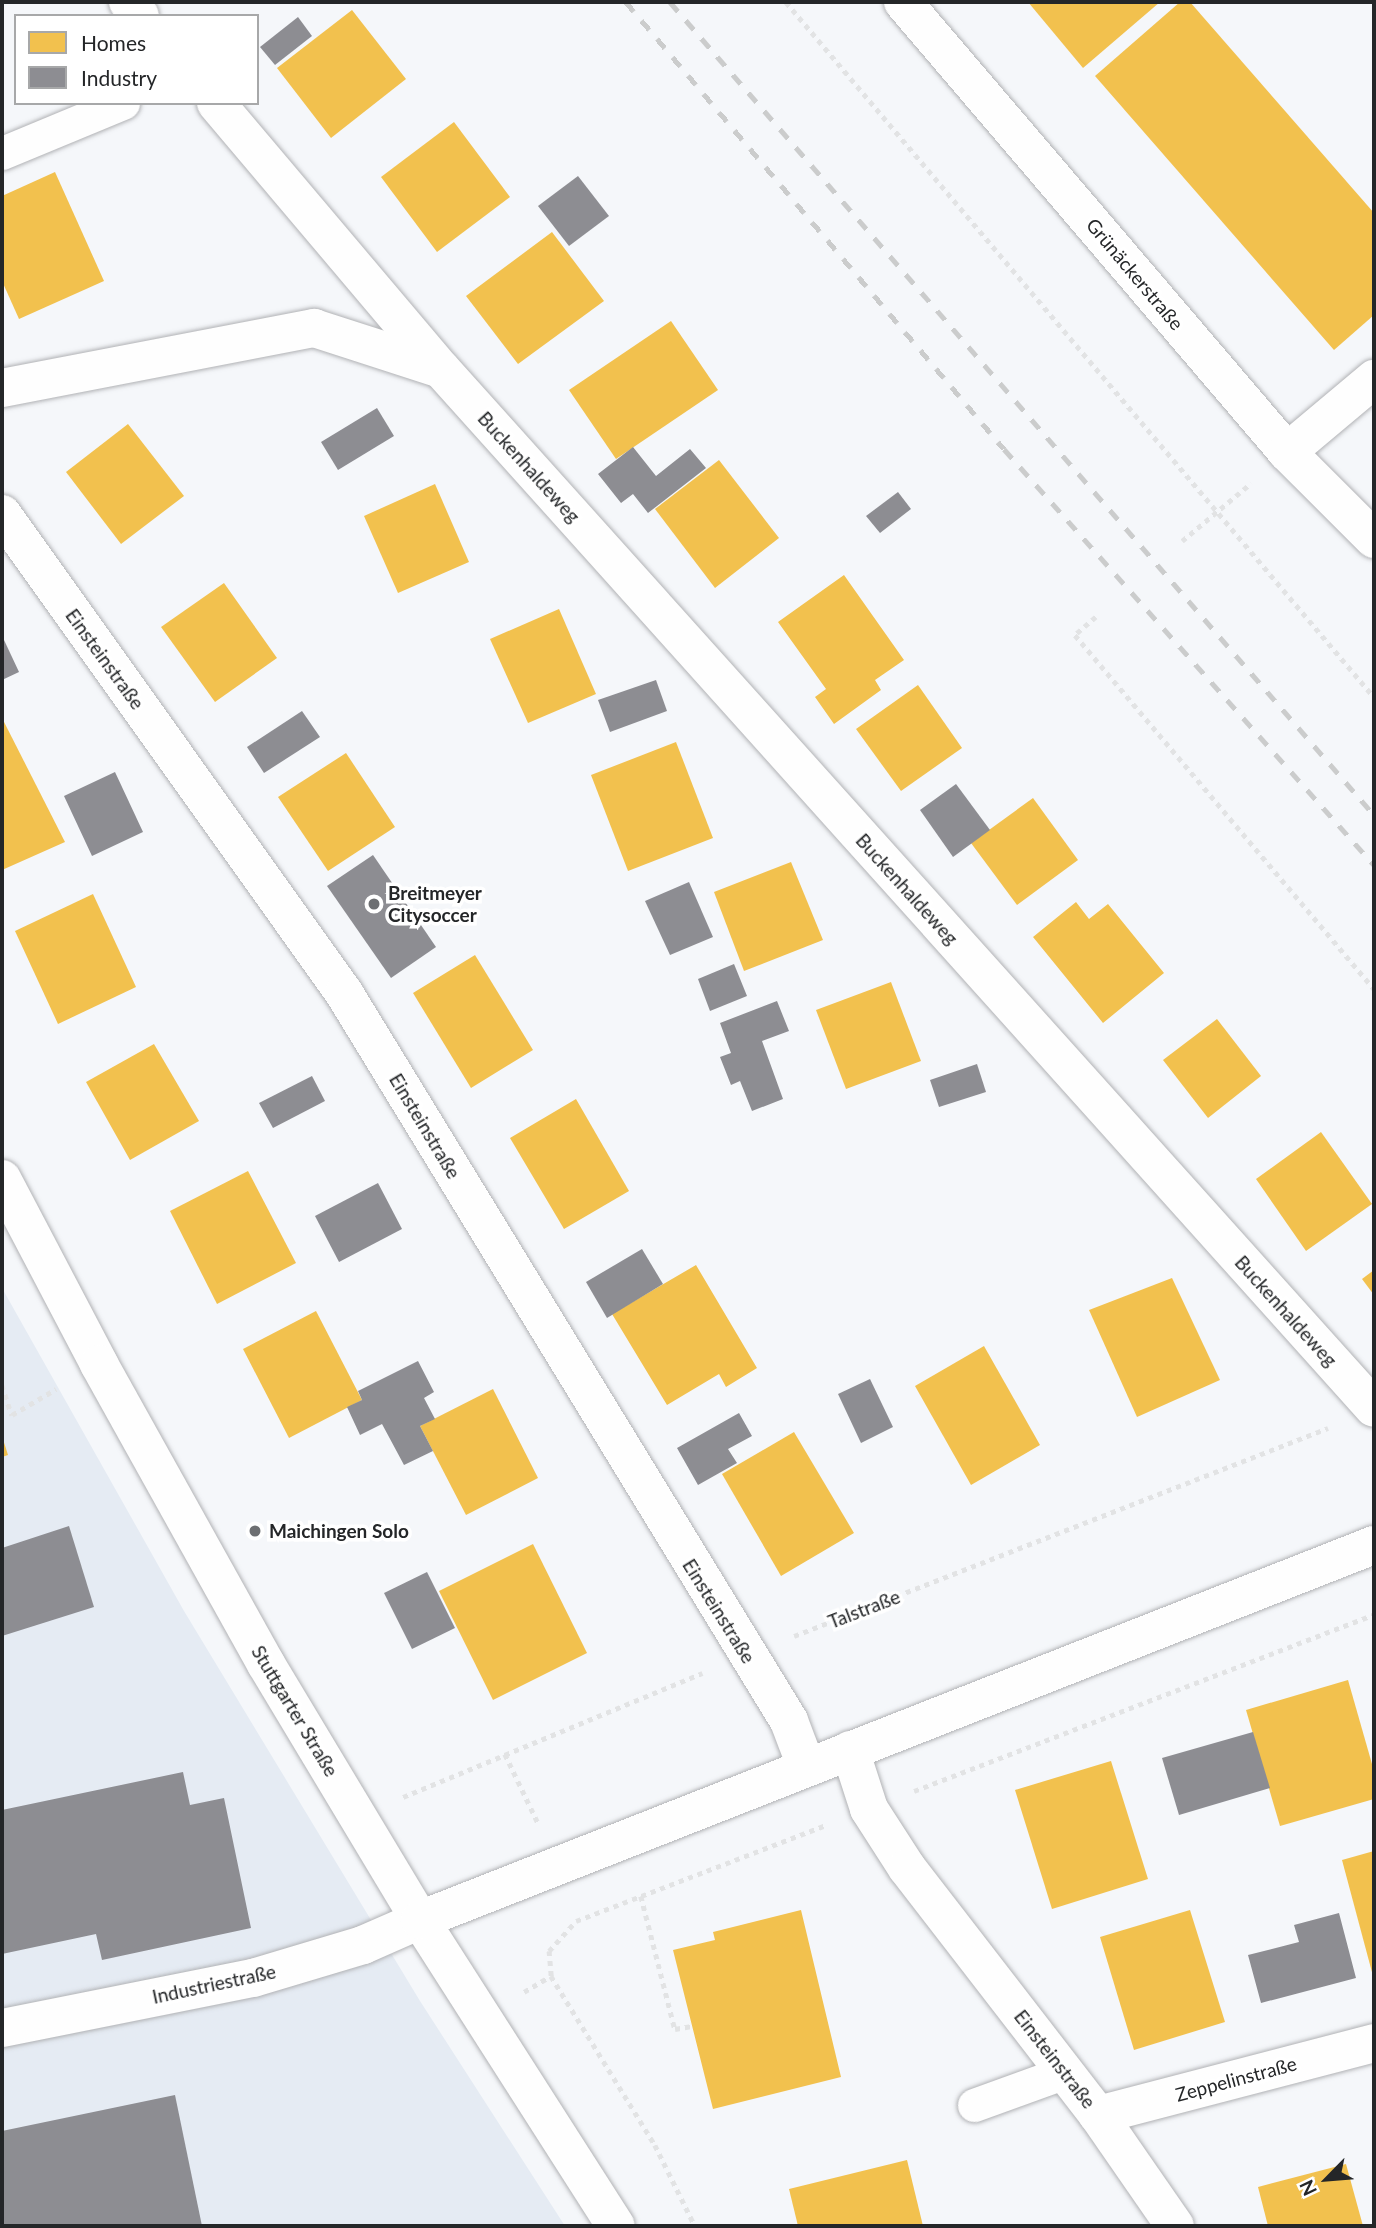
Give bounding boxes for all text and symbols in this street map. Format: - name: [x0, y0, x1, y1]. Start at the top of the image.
- legend: [14, 14, 259, 105]
- text: Homes: [81, 30, 146, 55]
- text: Industry: [81, 65, 157, 90]
- street label: Grünäckerstraße: [1082, 214, 1188, 334]
- street label: Buckenhaldeweg: [473, 407, 585, 527]
- street label: Einsteinstraße: [61, 604, 149, 714]
- street label: Buckenhaldeweg: [851, 829, 963, 949]
- place label: Breitmeyer Citysoccer: [388, 882, 482, 926]
- marker: Breitmeyer Citysoccer: [366, 896, 382, 912]
- street label: Einsteinstraße: [385, 1069, 465, 1183]
- street label: Buckenhaldeweg: [1230, 1251, 1342, 1371]
- place label: Maichingen Solo: [269, 1520, 409, 1542]
- marker: Maichingen Solo: [247, 1523, 263, 1539]
- street label: Einsteinstraße: [678, 1555, 760, 1667]
- street label: Talstraße: [825, 1585, 903, 1633]
- street label: Stuttgarter Straße: [247, 1641, 343, 1781]
- street label: Industriestraße: [150, 1960, 278, 2008]
- street label: Einsteinstraße: [1010, 2005, 1100, 2113]
- street label: Zeppelinstraße: [1173, 2052, 1299, 2106]
- north arrow: [1292, 2144, 1362, 2214]
- text: N: [1294, 2177, 1321, 2200]

